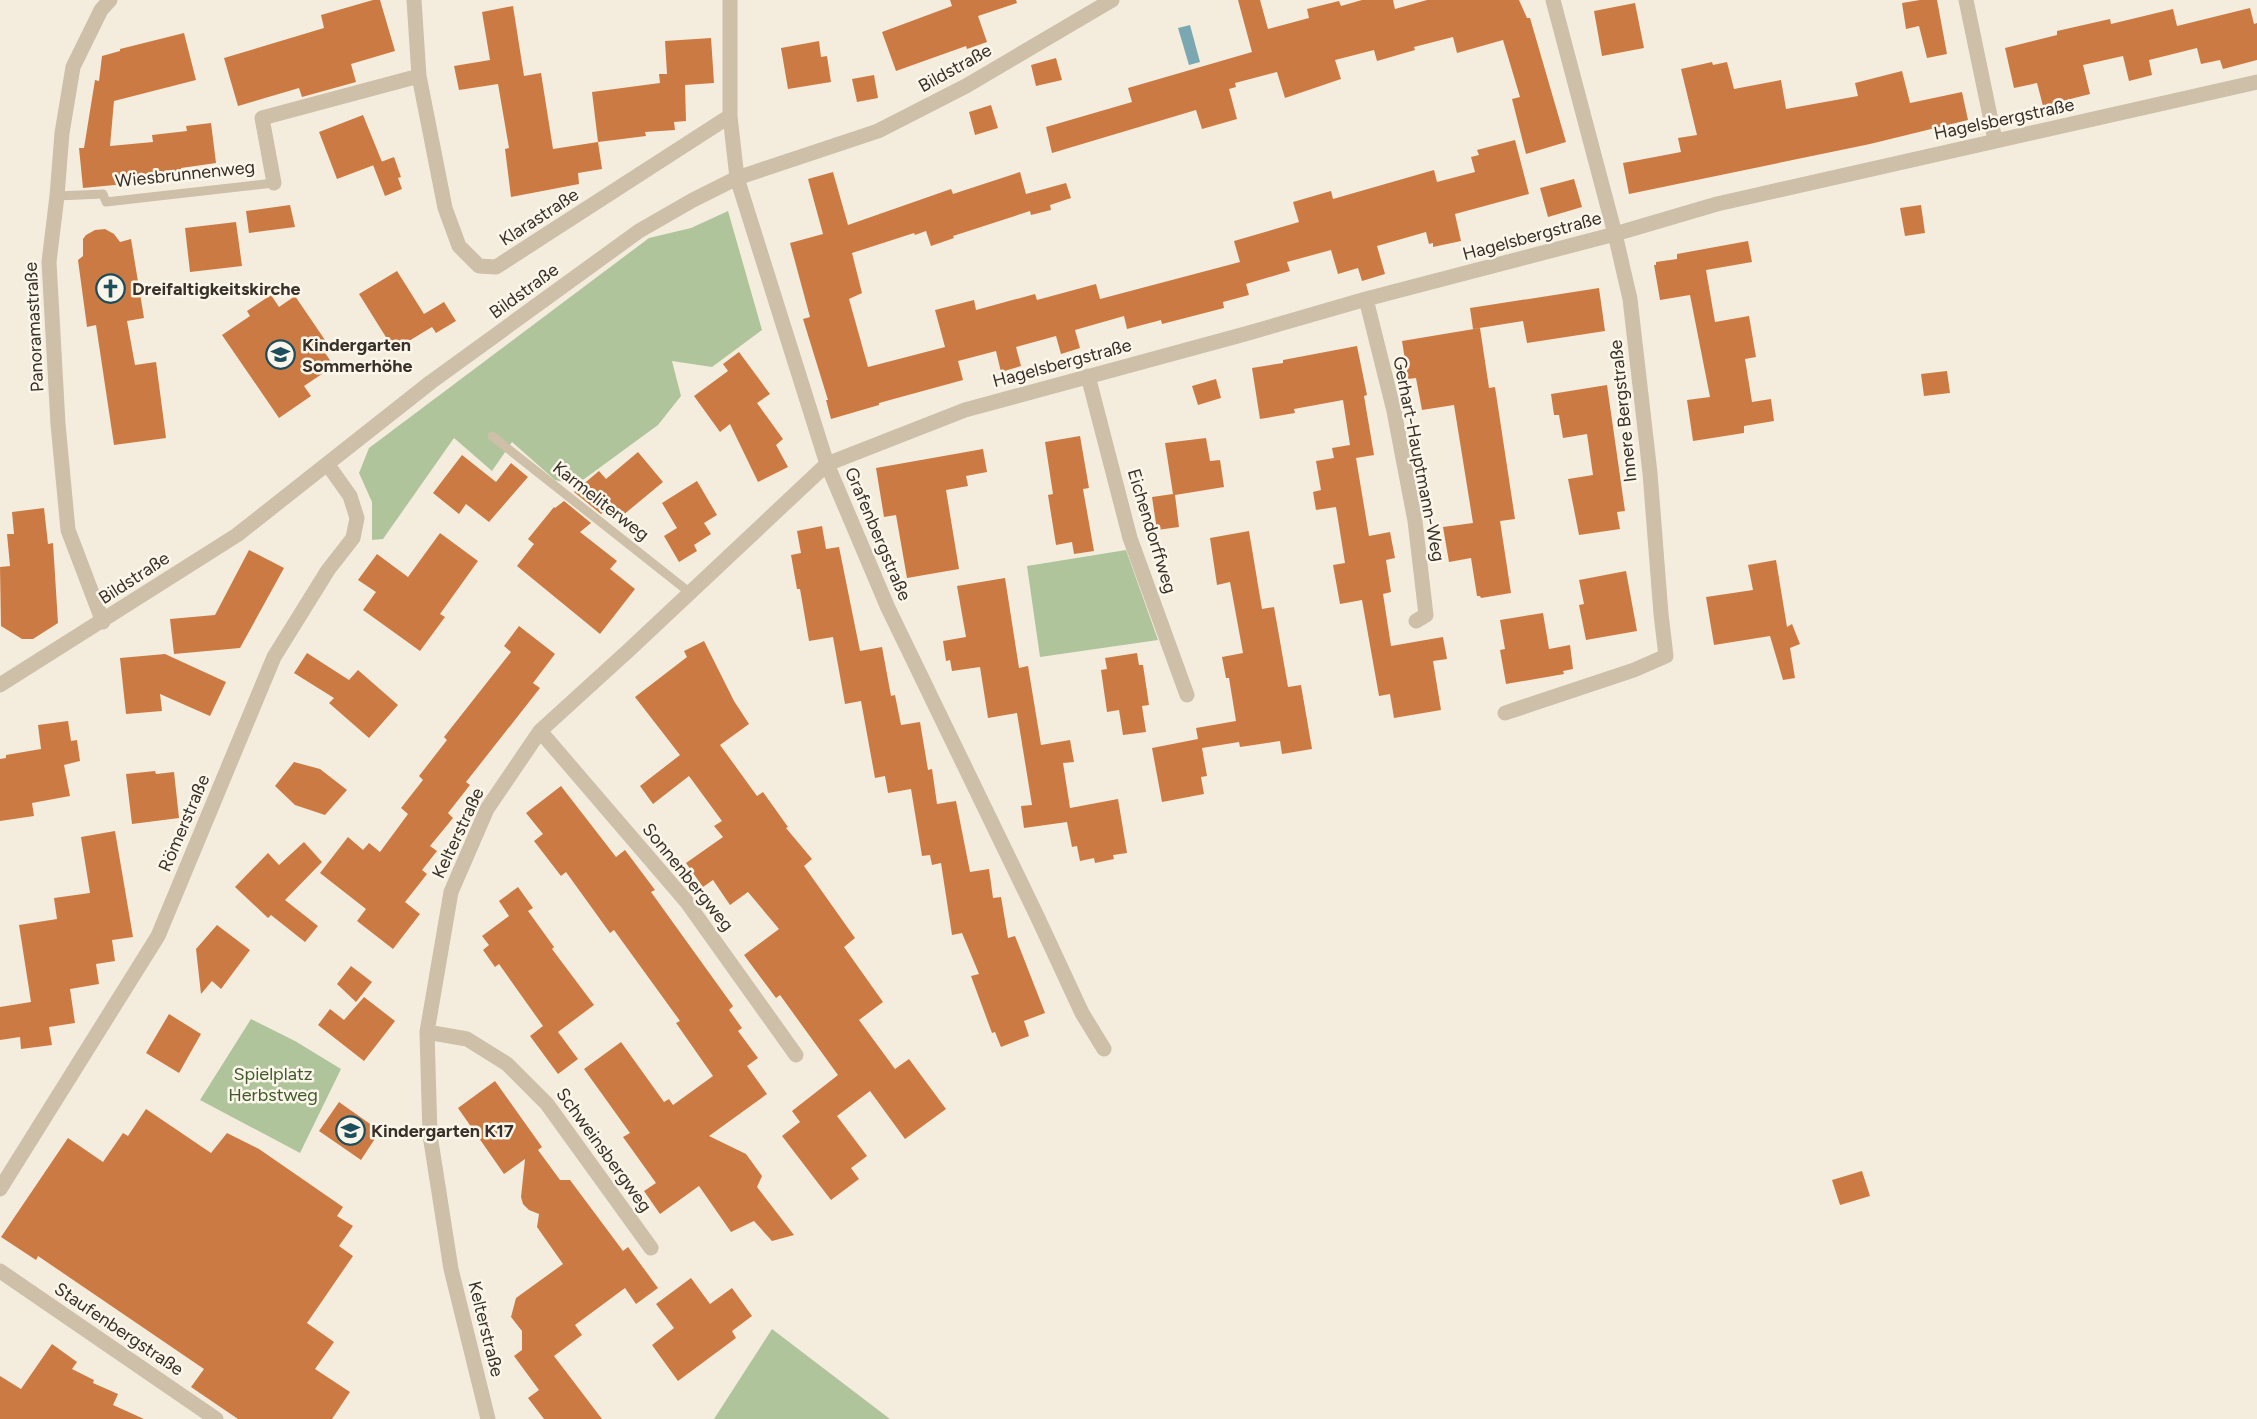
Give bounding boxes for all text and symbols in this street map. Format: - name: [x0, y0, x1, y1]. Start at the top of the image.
- street label: Bildstraße: [915, 39, 996, 97]
- street label: Hagelsbergstraße: [1932, 93, 2076, 145]
- street label: Wiesbrunnenweg: [114, 156, 256, 192]
- street label: Klarastraße: [495, 183, 583, 251]
- street label: Hagelsbergstraße: [1460, 207, 1604, 265]
- street label: Bildstraße: [485, 258, 563, 323]
- street label: Panoramastraße: [20, 261, 48, 393]
- church icon: Dreifaltigkeitskirche: [95, 273, 127, 305]
- place label: Dreifaltigkeitskirche: [132, 278, 301, 300]
- place label: Kindergarten Sommerhöhe: [302, 334, 413, 377]
- street label: Hagelsbergstraße: [990, 334, 1134, 392]
- school or university icon: Kindergarten Sommerhöhe: [265, 339, 297, 371]
- street label: Innere Bergstraße: [1605, 339, 1641, 483]
- street label: Gerhart-Hauptmann-Weg: [1388, 355, 1450, 563]
- street label: Karmeliterweg: [548, 457, 654, 545]
- street label: Grafenbergstraße: [840, 464, 916, 604]
- street label: Eichendorffweg: [1123, 466, 1181, 596]
- street label: Bildstraße: [94, 547, 174, 609]
- street label: Römerstraße: [154, 771, 214, 875]
- street label: Kelterstraße: [427, 784, 489, 882]
- street label: Sonnenbergweg: [638, 818, 738, 936]
- park label: Spielplatz Herbstweg: [228, 1063, 318, 1106]
- street label: Schweinsbergweg: [551, 1084, 657, 1216]
- school or university icon: Kindergarten K17: [334, 1115, 366, 1147]
- place label: Kindergarten K17: [371, 1120, 514, 1142]
- street label: Staufenbergstraße: [50, 1278, 188, 1380]
- street label: Kelterstraße: [464, 1279, 509, 1379]

